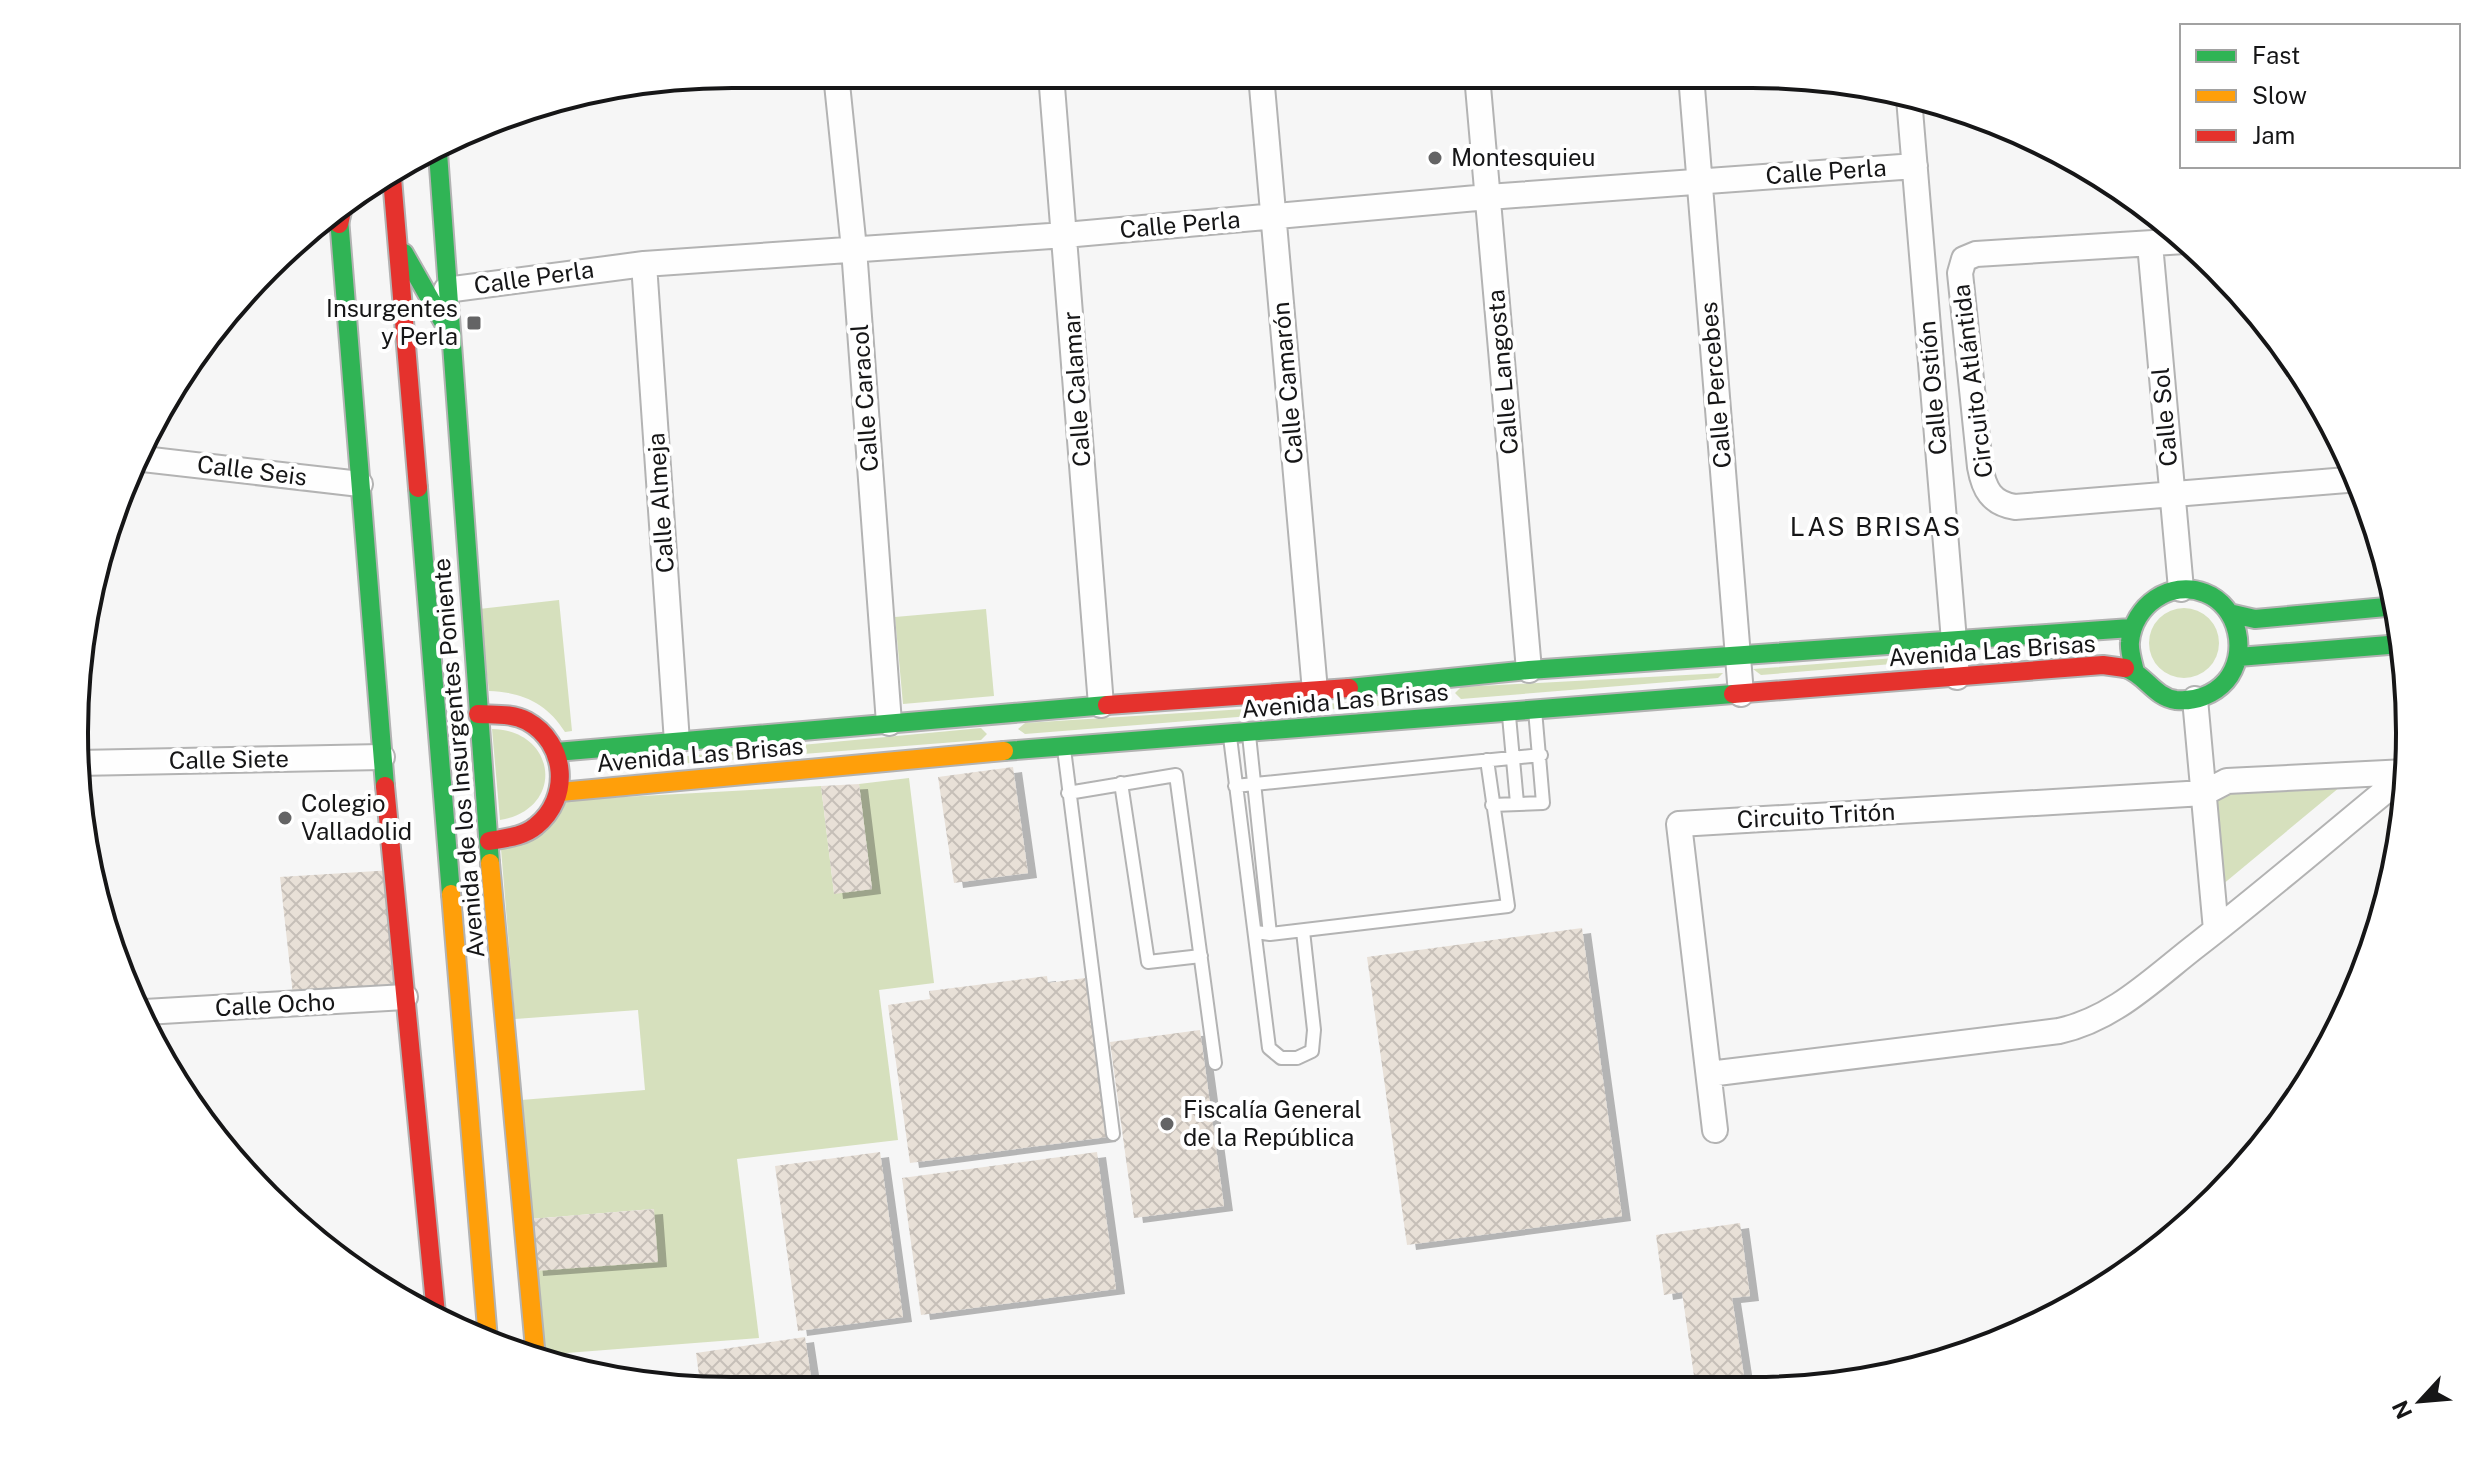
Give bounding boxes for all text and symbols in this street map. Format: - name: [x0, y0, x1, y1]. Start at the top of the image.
- legend: [2180, 24, 2460, 168]
- text: Fast: [2252, 41, 2300, 69]
- text: Slow: [2252, 81, 2307, 109]
- text: Jam: [2252, 121, 2295, 149]
- place label: Montesquieu: [1451, 143, 1595, 171]
- marker: Montesquieu: [1426, 149, 1444, 167]
- street label: Calle Perla: [1765, 153, 1887, 189]
- street label: Calle Perla: [1118, 205, 1241, 243]
- street label: Calle Perla: [472, 255, 596, 299]
- street label: Circuito Atlántida: [1946, 283, 1998, 480]
- street label: Calle Langosta: [1481, 288, 1523, 456]
- place label: Insurgentes y Perla: [326, 294, 458, 350]
- street label: Calle Camarón: [1266, 301, 1308, 465]
- street label: Calle Percebes: [1694, 301, 1736, 469]
- street label: Calle Calamar: [1057, 310, 1095, 468]
- marker: Insurgentes y Perla: [465, 314, 483, 332]
- street label: Calle Ostión: [1912, 320, 1952, 456]
- street label: Calle Caracol: [845, 323, 883, 473]
- street label: Calle Sol: [2146, 366, 2182, 468]
- street label: Calle Almeja: [641, 432, 679, 574]
- street label: Calle Seis: [196, 449, 309, 491]
- district label: LAS BRISAS: [1790, 511, 1962, 542]
- street label: Avenida de los Insurgentes Poniente: [427, 557, 489, 959]
- street label: Avenida Las Brisas: [1887, 629, 2096, 671]
- street label: Avenida Las Brisas: [1240, 677, 1450, 723]
- street label: Avenida Las Brisas: [595, 731, 805, 777]
- street label: Calle Siete: [169, 744, 289, 774]
- place label: Colegio Valladolid: [301, 789, 412, 845]
- street label: Circuito Tritón: [1736, 797, 1896, 833]
- marker: Colegio Valladolid: [276, 809, 294, 827]
- street label: Calle Ocho: [214, 987, 336, 1021]
- place label: Fiscalía General de la República: [1183, 1095, 1362, 1151]
- marker: Fiscalía General de la República: [1158, 1115, 1176, 1133]
- north arrow: [2380, 1361, 2460, 1441]
- text: N: [2387, 1396, 2417, 1423]

